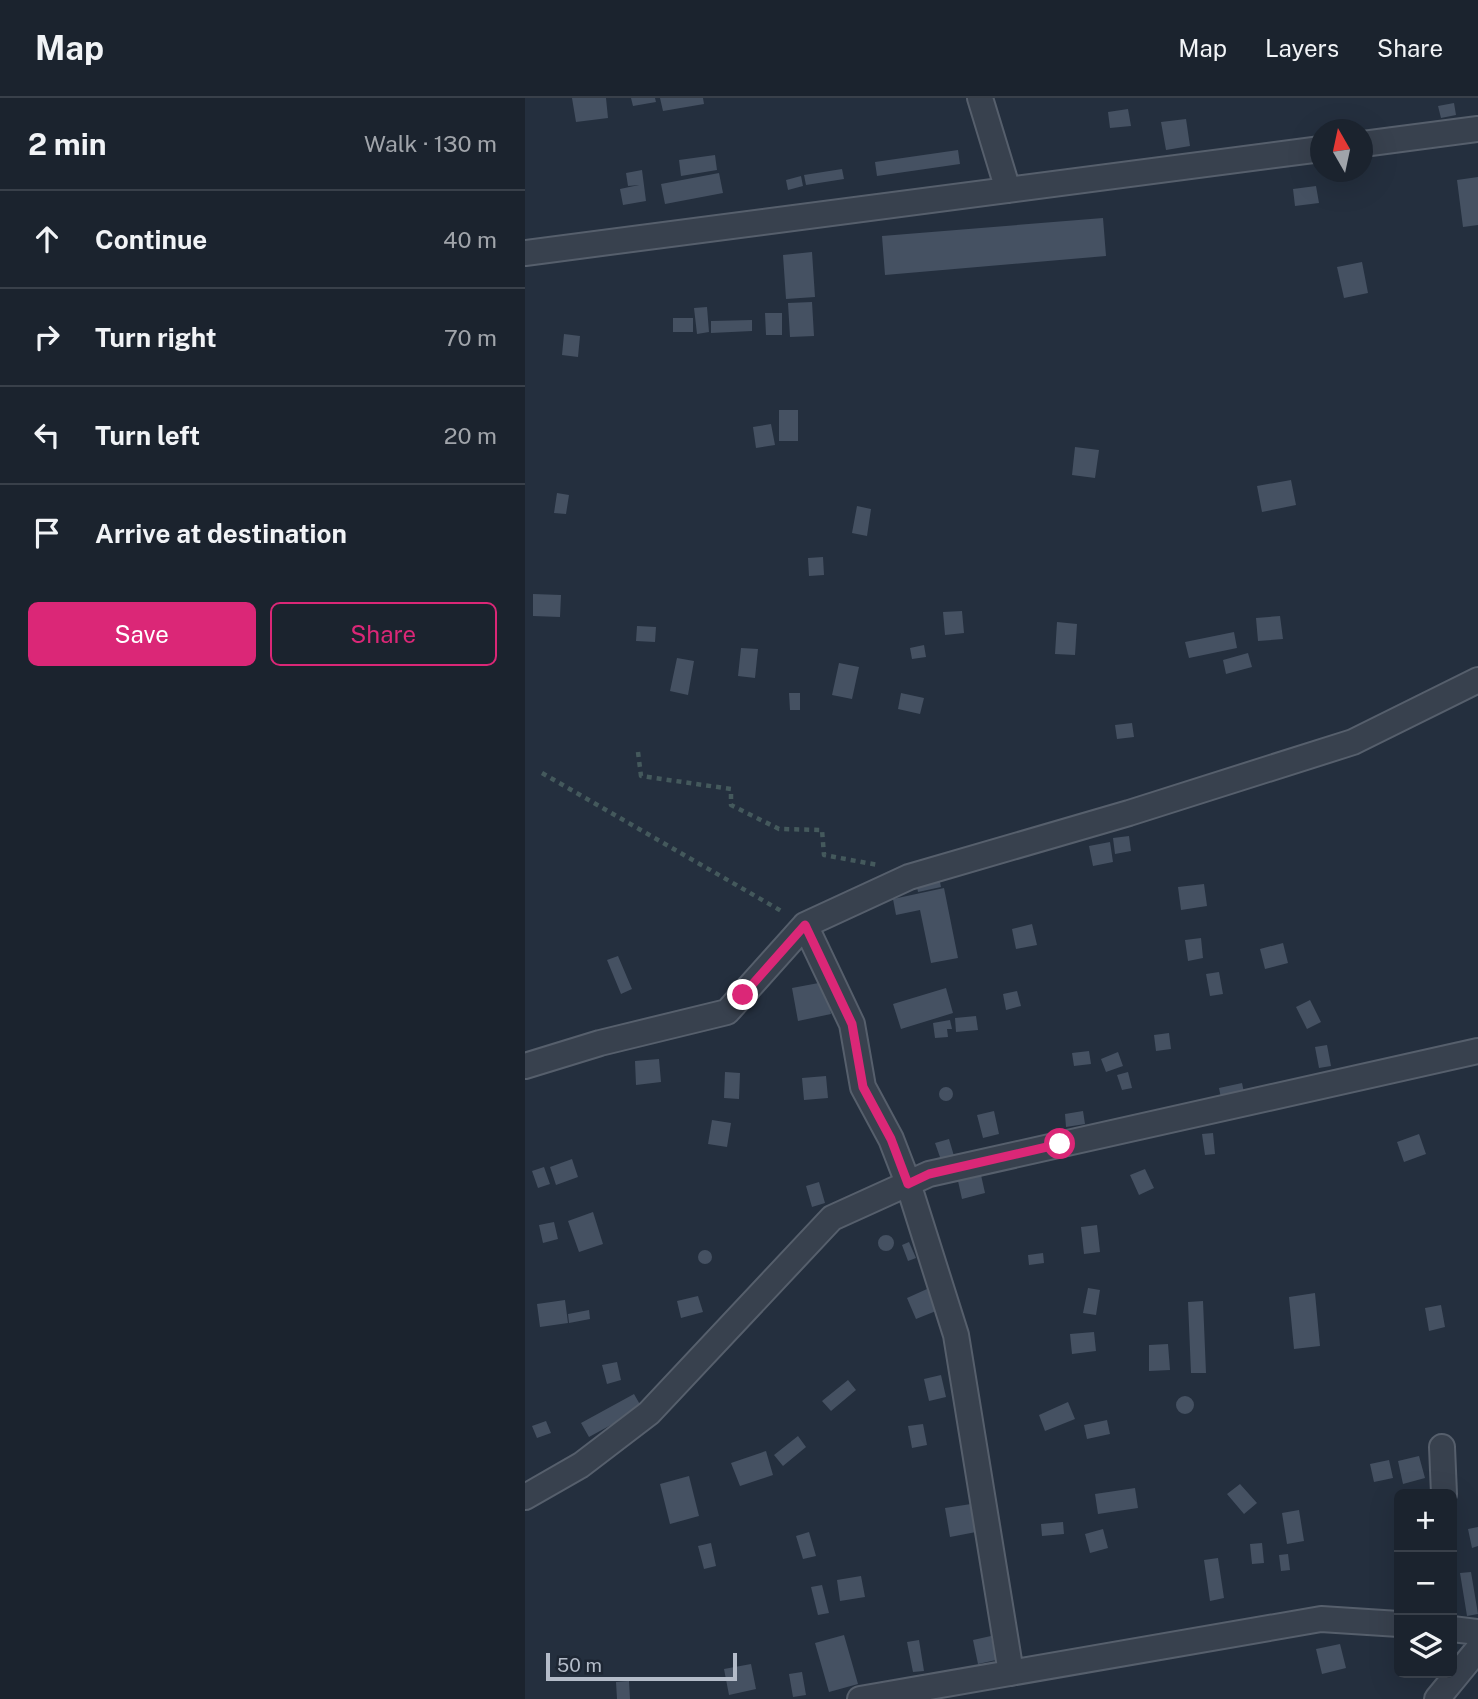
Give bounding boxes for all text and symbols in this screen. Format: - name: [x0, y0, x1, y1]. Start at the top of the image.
- text: Map: [35, 29, 104, 67]
- text: Map: [1178, 34, 1227, 62]
- text: Layers: [1265, 34, 1339, 62]
- text: Share: [1377, 34, 1443, 62]
- north arrow: [1310, 119, 1373, 182]
- text: 2 min: [28, 126, 107, 162]
- text: Walk · 130 m: [364, 130, 497, 157]
- icon: ahead: [28, 220, 66, 258]
- text: Continue: [95, 224, 207, 255]
- text: 40 m: [443, 226, 497, 253]
- icon: right: [28, 318, 66, 356]
- text: Turn right: [95, 322, 217, 353]
- text: 70 m: [444, 324, 497, 351]
- icon: left: [28, 416, 66, 454]
- text: Turn left: [95, 420, 200, 451]
- text: 20 m: [444, 422, 497, 449]
- icon: arrive: [28, 514, 66, 552]
- text: Arrive at destination: [95, 518, 347, 549]
- button: Save: [28, 602, 256, 666]
- button: Share: [270, 602, 497, 666]
- route end: [727, 979, 758, 1010]
- route start: [1044, 1128, 1075, 1159]
- map controls: [1394, 1489, 1457, 1678]
- button: +: [1394, 1489, 1457, 1552]
- button: −: [1394, 1552, 1457, 1615]
- button: layers: [1394, 1615, 1457, 1678]
- scale bar: [546, 1650, 737, 1682]
- text: 50 m: [557, 1654, 602, 1676]

